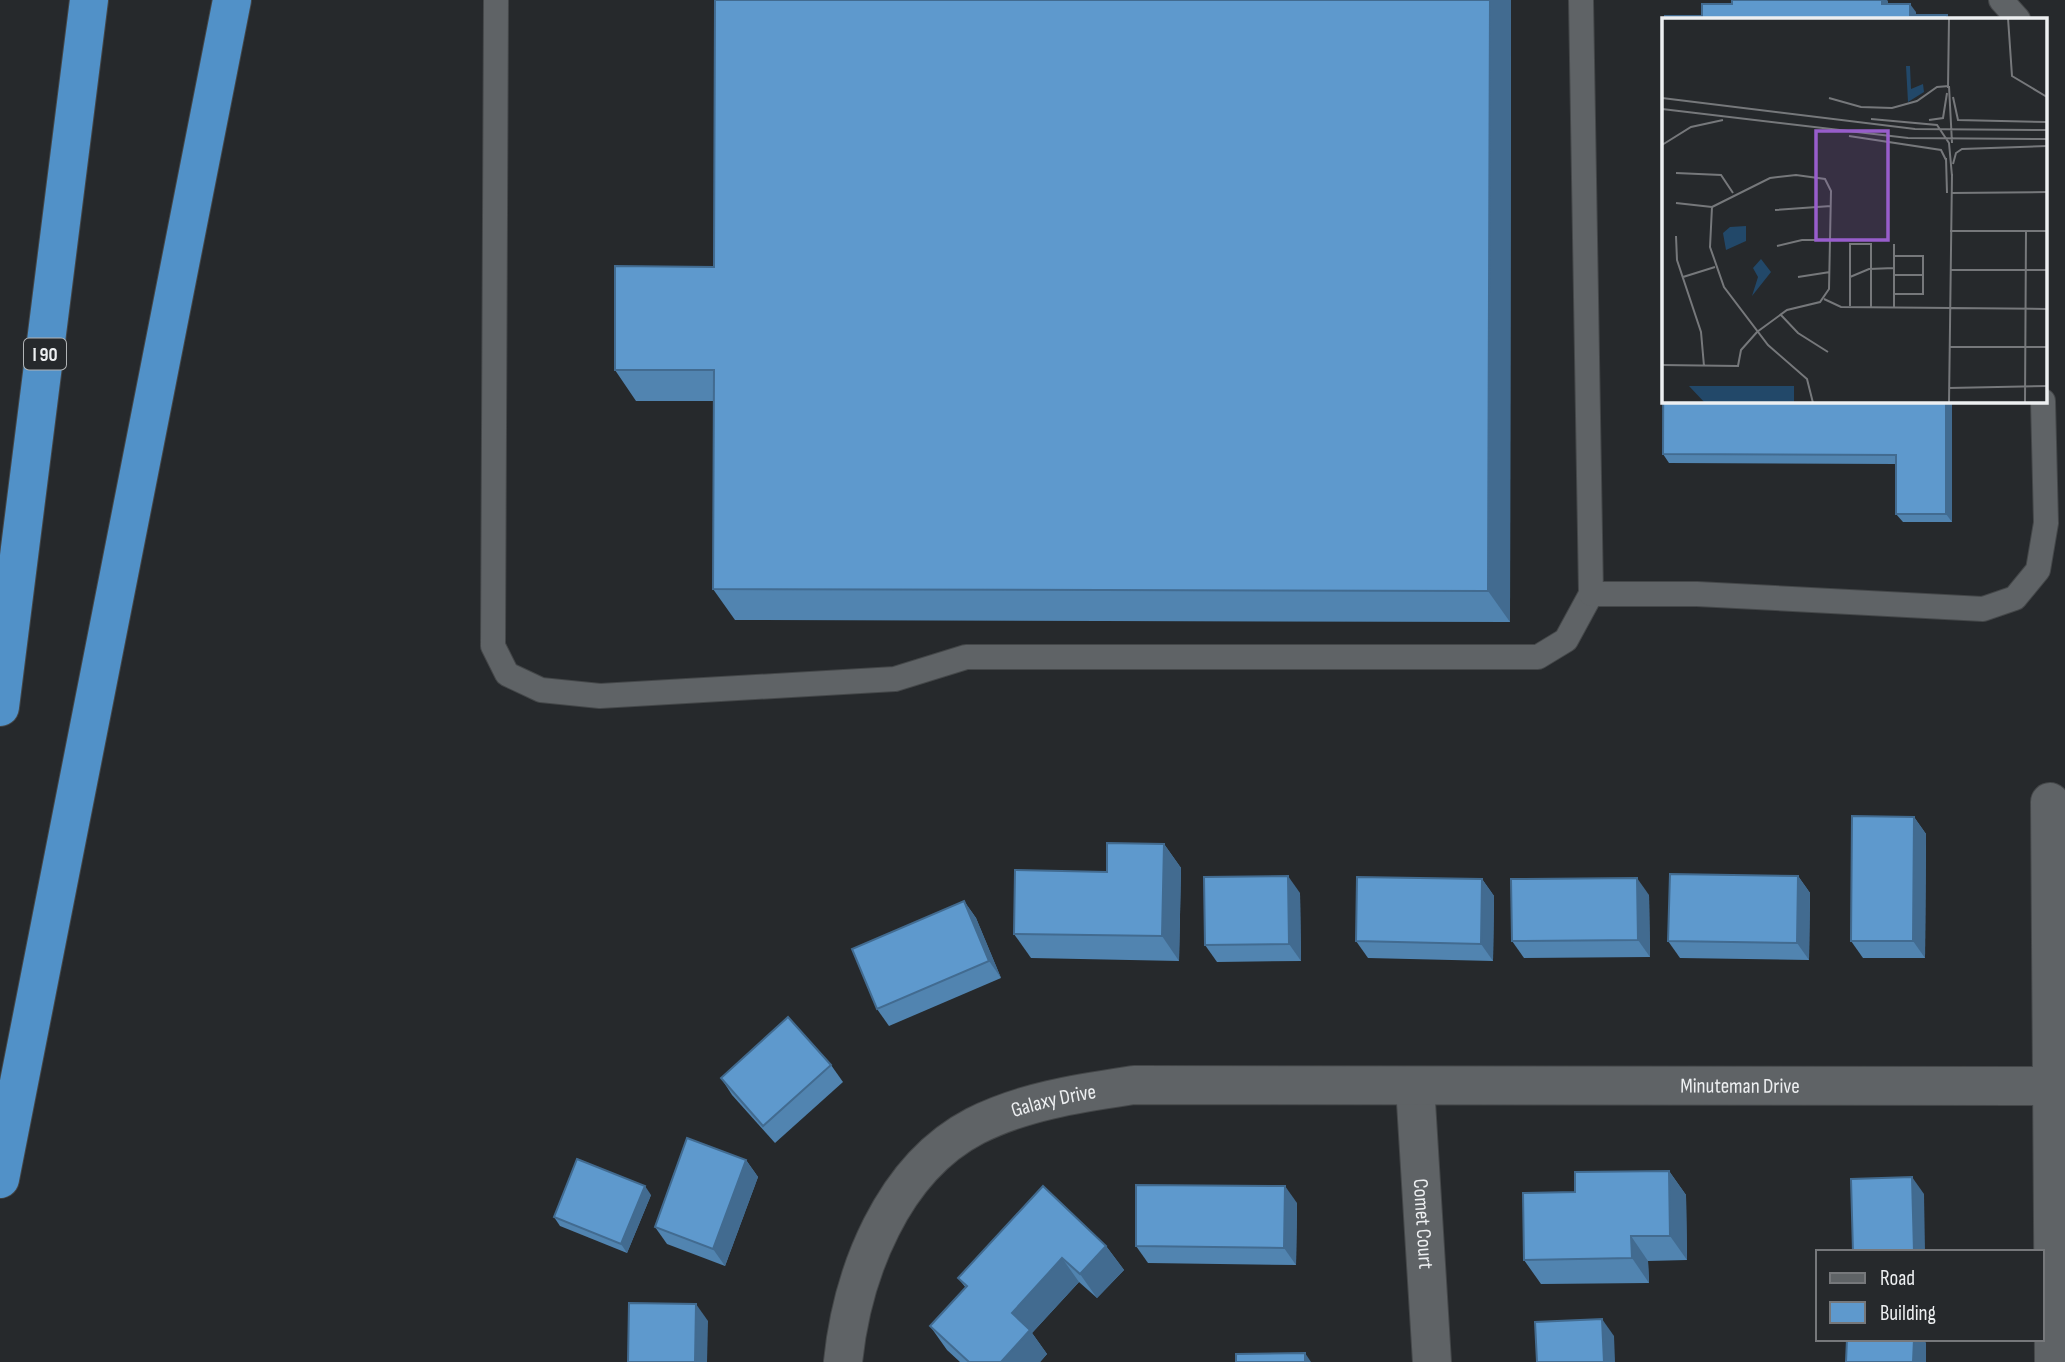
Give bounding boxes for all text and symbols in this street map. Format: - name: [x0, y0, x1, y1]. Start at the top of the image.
- inset map: [1662, 18, 2048, 402]
- road number: I 90: [24, 338, 66, 370]
- street label: Minuteman Drive: [1680, 1074, 1800, 1099]
- street label: Galaxy Drive: [1008, 1079, 1098, 1123]
- street label: Comet Court: [1408, 1178, 1438, 1270]
- legend: [1816, 1250, 2044, 1341]
- text: Road: [1880, 1266, 1915, 1291]
- text: Building: [1880, 1301, 1936, 1326]

